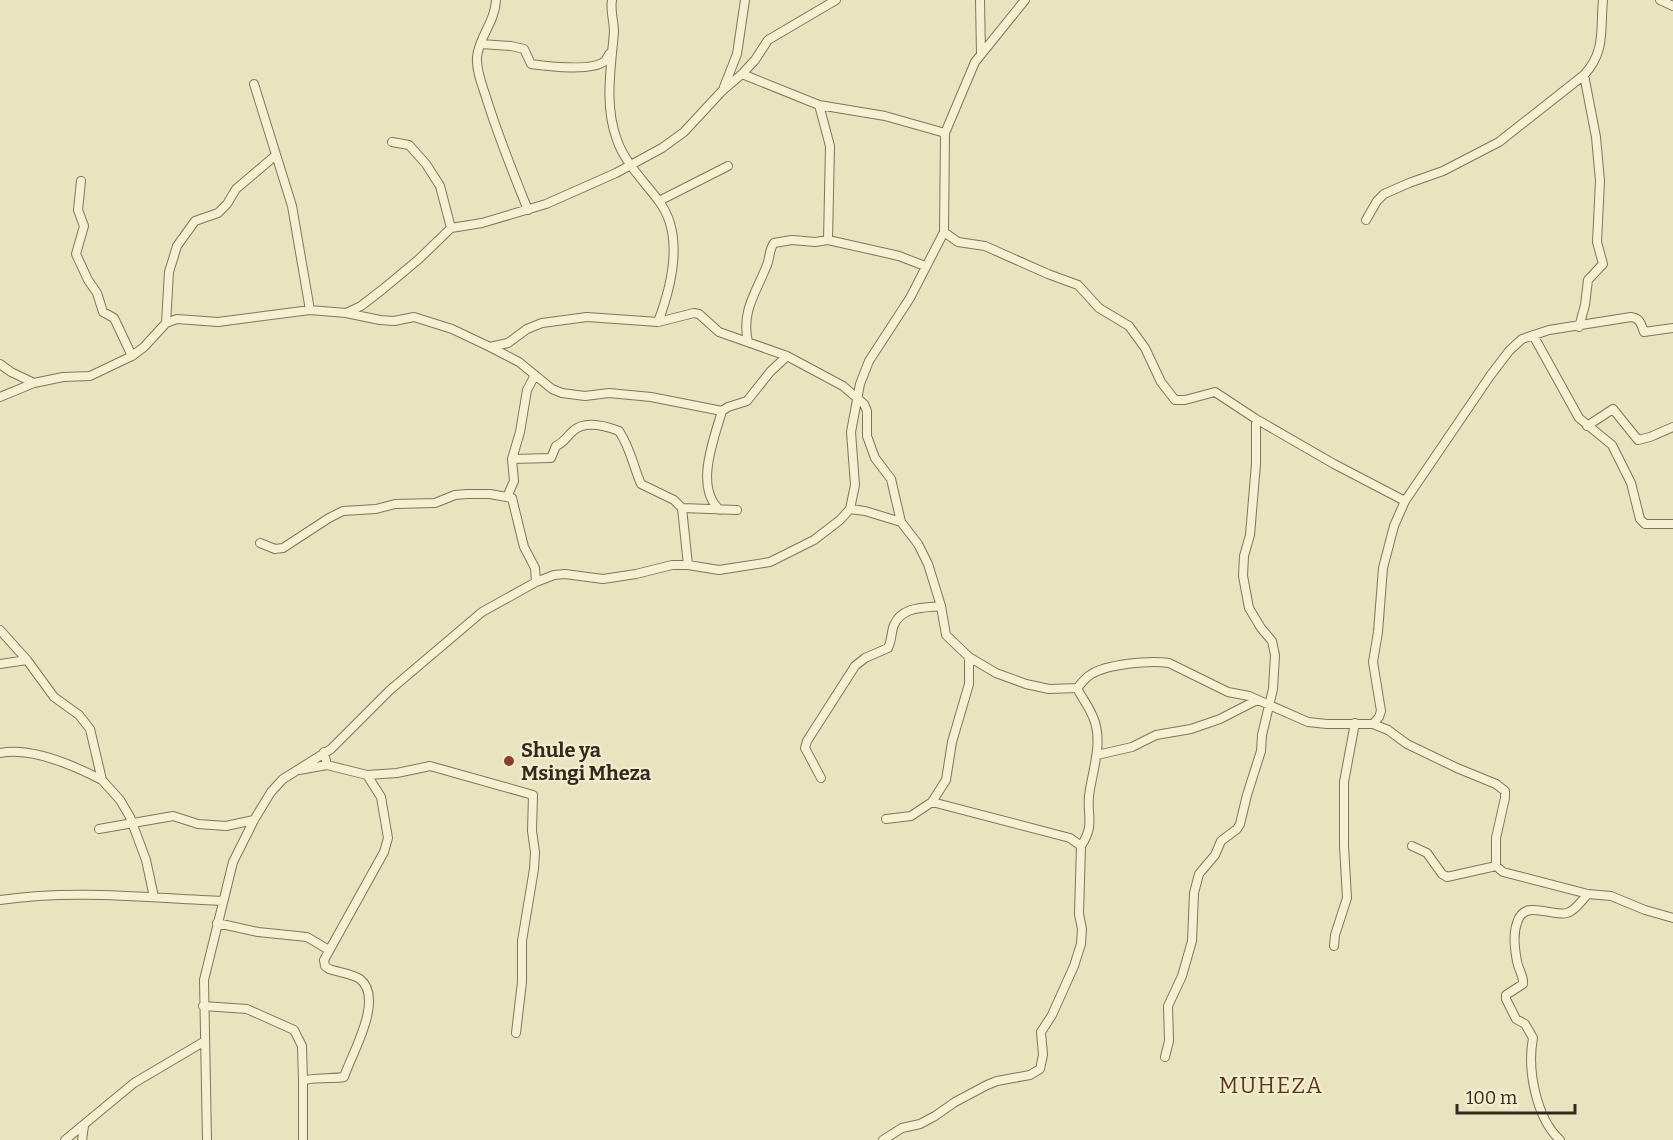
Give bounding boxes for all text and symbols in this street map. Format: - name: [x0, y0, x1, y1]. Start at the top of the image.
- place label: Shule ya Msingi Mheza: [521, 738, 651, 785]
- marker: Shule ya Msingi Mheza: [502, 754, 516, 768]
- district label: MUHEZA: [1219, 1072, 1323, 1099]
- scale bar: [1457, 1077, 1576, 1115]
- text: 100 m: [1466, 1087, 1517, 1109]

